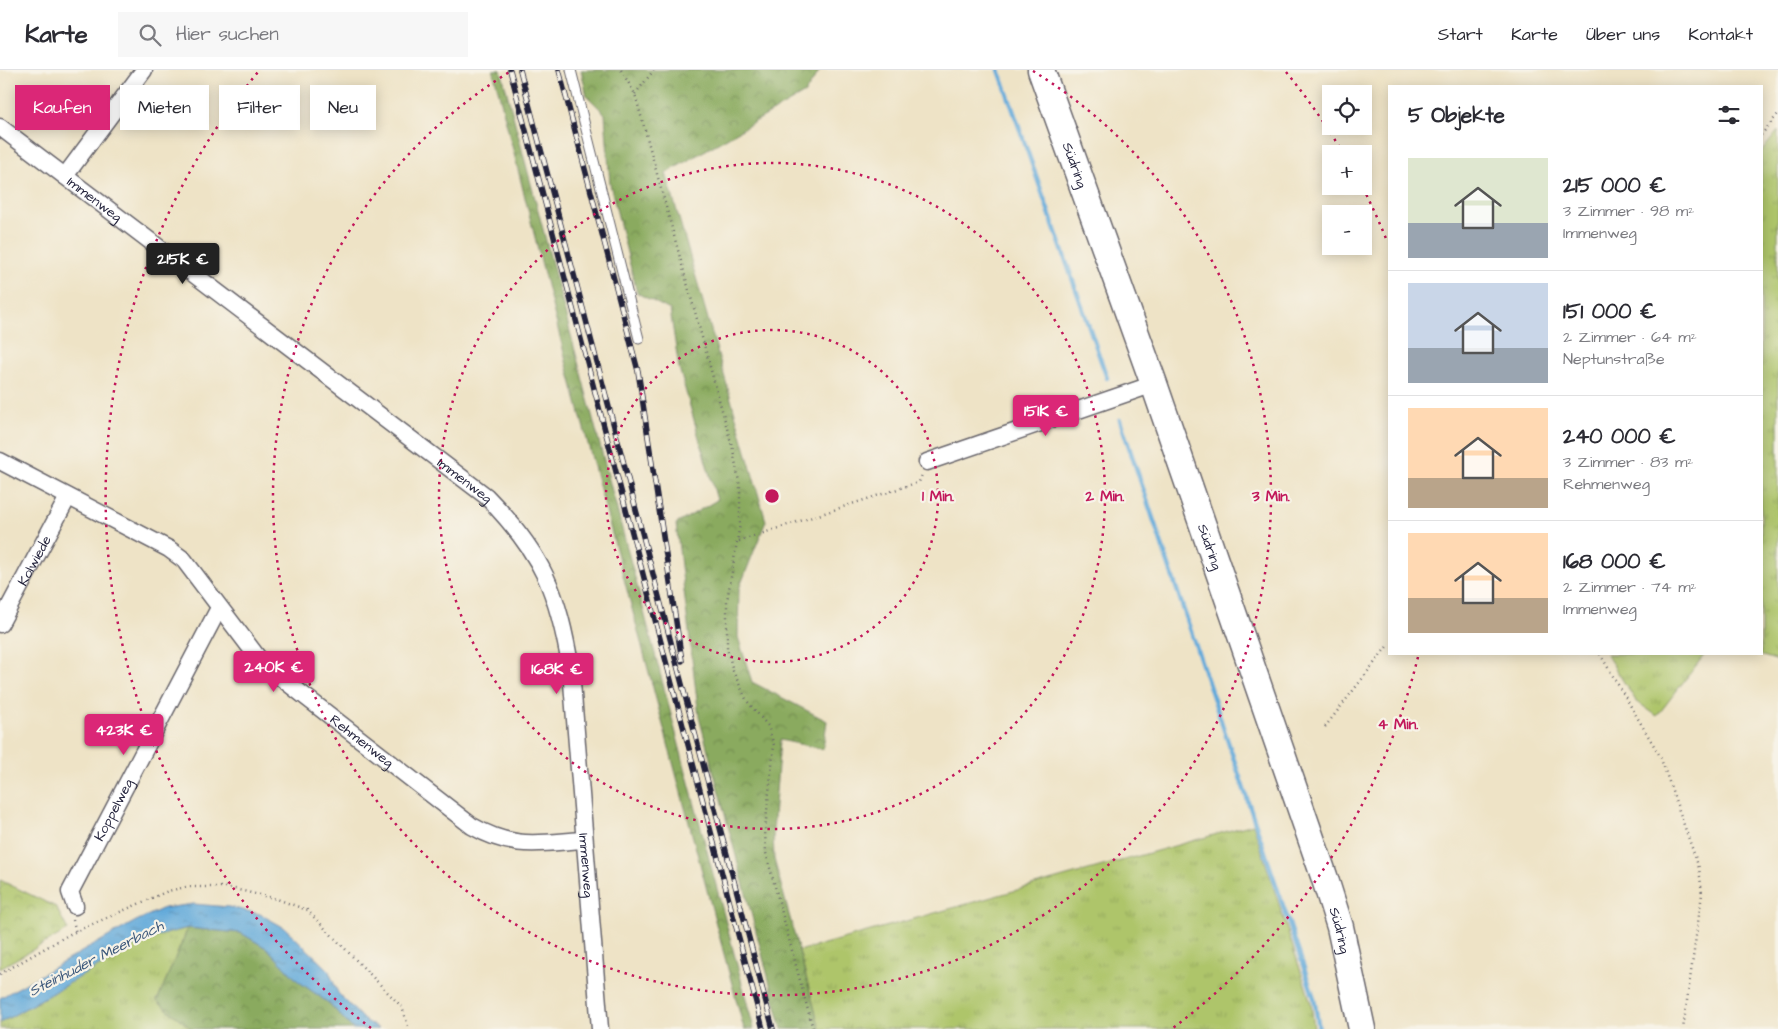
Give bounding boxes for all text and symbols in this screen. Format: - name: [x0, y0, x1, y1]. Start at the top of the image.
- search box: [118, 12, 468, 57]
- text: Karte: [25, 18, 88, 52]
- icon: search: [136, 21, 164, 49]
- text: Hier suchen: [176, 21, 279, 48]
- text: Start: [1438, 22, 1483, 47]
- text: Karte: [1511, 22, 1558, 47]
- text: Über uns: [1586, 22, 1660, 47]
- text: Kontakt: [1688, 22, 1753, 47]
- chip: Kaufen: [15, 85, 110, 130]
- chip: Mieten: [120, 85, 209, 130]
- chip: Filter: [219, 85, 300, 130]
- chip: Neu: [310, 85, 376, 130]
- map controls: [1322, 85, 1372, 255]
- button: locate: [1322, 85, 1372, 135]
- text: 5 Objekte: [1408, 101, 1505, 130]
- icon: filters: [1715, 101, 1743, 129]
- street label: Südring: [1057, 140, 1092, 191]
- button: +: [1322, 145, 1372, 195]
- text: 215 000 €: [1563, 171, 1666, 200]
- street label: Immenweg: [62, 172, 126, 227]
- icon: home: [1448, 178, 1508, 238]
- text: 3 Zimmer · 98 m²: [1563, 200, 1694, 222]
- button: −: [1322, 205, 1372, 255]
- text: Immenweg: [1563, 222, 1637, 244]
- pin: 215K €: [142, 242, 224, 285]
- text: 215K €: [157, 248, 209, 270]
- text: 151 000 €: [1563, 297, 1657, 326]
- icon: home: [1448, 303, 1508, 363]
- text: 2 Zimmer · 64 m²: [1563, 326, 1697, 348]
- text: Neptunstraße: [1563, 348, 1665, 370]
- pin: 151K €: [1005, 394, 1087, 437]
- text: 151K €: [1024, 400, 1068, 422]
- text: 240 000 €: [1563, 422, 1676, 451]
- icon: home: [1448, 428, 1508, 488]
- text: 3 Zimmer · 83 m²: [1563, 451, 1693, 473]
- street label: Immenweg: [433, 453, 497, 508]
- text: Rehmenweg: [1563, 473, 1650, 495]
- text: 1 Min.: [922, 486, 954, 507]
- text: 2 Min.: [1085, 486, 1124, 507]
- text: 3 Min.: [1251, 486, 1290, 507]
- centre of rings: [763, 487, 781, 505]
- street label: Südring: [1192, 522, 1227, 573]
- street label: Kolwiede: [13, 532, 57, 590]
- text: 168 000 €: [1563, 547, 1666, 576]
- icon: home: [1448, 553, 1508, 613]
- text: 2 Zimmer · 74 m²: [1563, 576, 1697, 598]
- text: Immenweg: [1563, 598, 1637, 620]
- pin: 240K €: [233, 650, 315, 693]
- pin: 168K €: [516, 652, 598, 695]
- text: 240K €: [245, 656, 303, 678]
- text: 168K €: [531, 658, 583, 680]
- street label: Rehmenweg: [325, 710, 398, 773]
- pin: 423K €: [83, 714, 165, 756]
- text: 4 Min.: [1378, 714, 1418, 735]
- text: 423K €: [96, 719, 153, 741]
- street label: Koppelweg: [90, 775, 139, 845]
- street label: Immenweg: [573, 832, 598, 898]
- street label: Südring: [1323, 905, 1354, 956]
- water label: Steinhuder Meerbach: [25, 915, 168, 1002]

